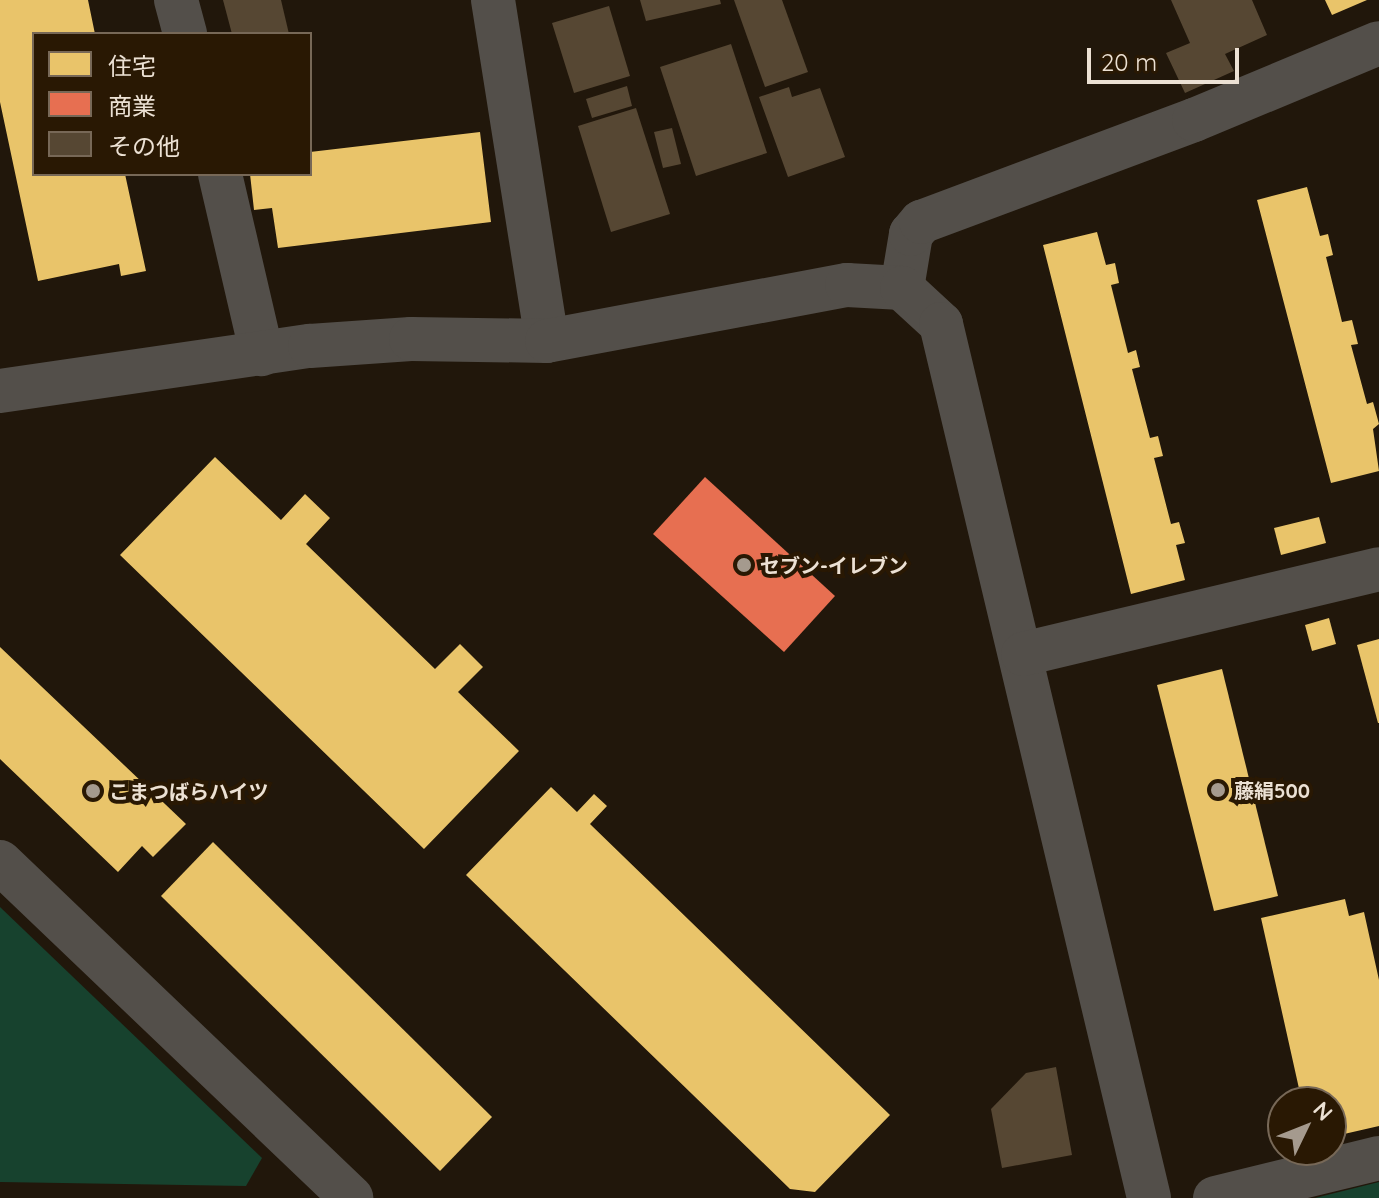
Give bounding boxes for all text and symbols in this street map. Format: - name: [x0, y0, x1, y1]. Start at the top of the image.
- legend: [32, 32, 312, 176]
- scale bar: [1091, 32, 1243, 82]
- text: 20 m: [1101, 47, 1157, 77]
- text: 住宅: [108, 51, 156, 81]
- text: 商業: [108, 91, 156, 121]
- text: その他: [108, 131, 180, 161]
- place label: セブン-イレブン: [760, 553, 908, 577]
- marker: セブン-イレブン: [735, 556, 753, 574]
- place label: 藤絹500: [1234, 778, 1310, 802]
- place label: こまつばらハイツ: [109, 779, 269, 803]
- marker: 藤絹500: [1209, 781, 1227, 799]
- marker: こまつばらハイツ: [84, 782, 102, 800]
- north arrow: [1267, 1086, 1347, 1166]
- text: N: [1307, 1096, 1339, 1126]

